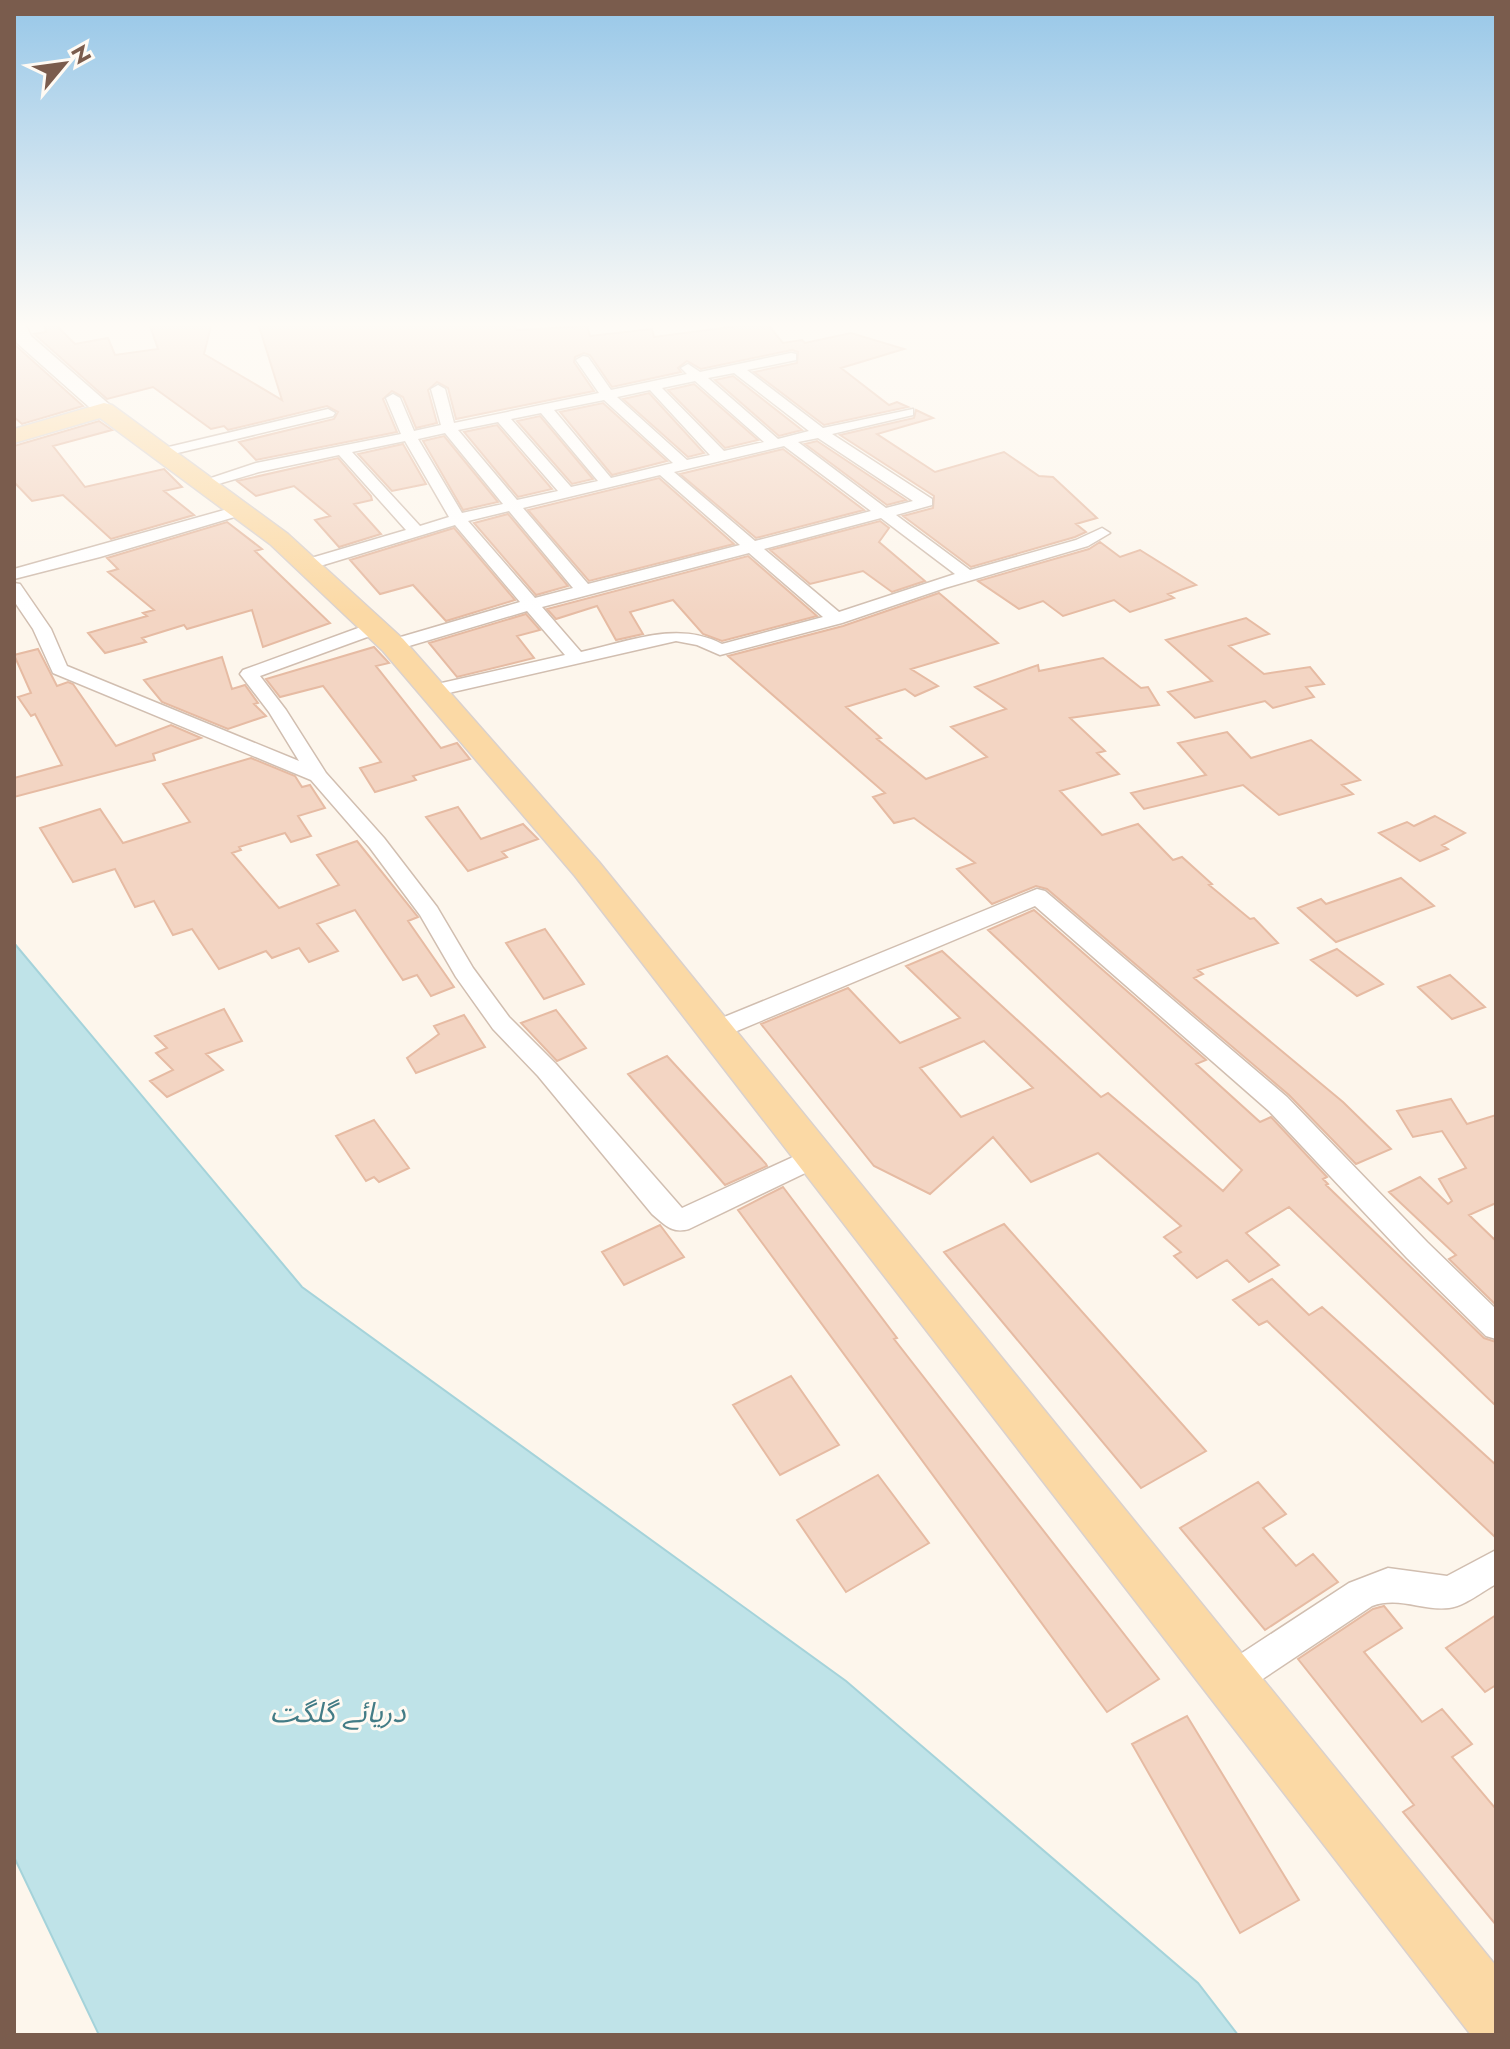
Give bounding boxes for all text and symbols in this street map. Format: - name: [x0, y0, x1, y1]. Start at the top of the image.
- north arrow: [24, 24, 104, 104]
- text: N: [63, 39, 100, 70]
- water label: دریائے گلگت: [270, 1692, 406, 1733]

